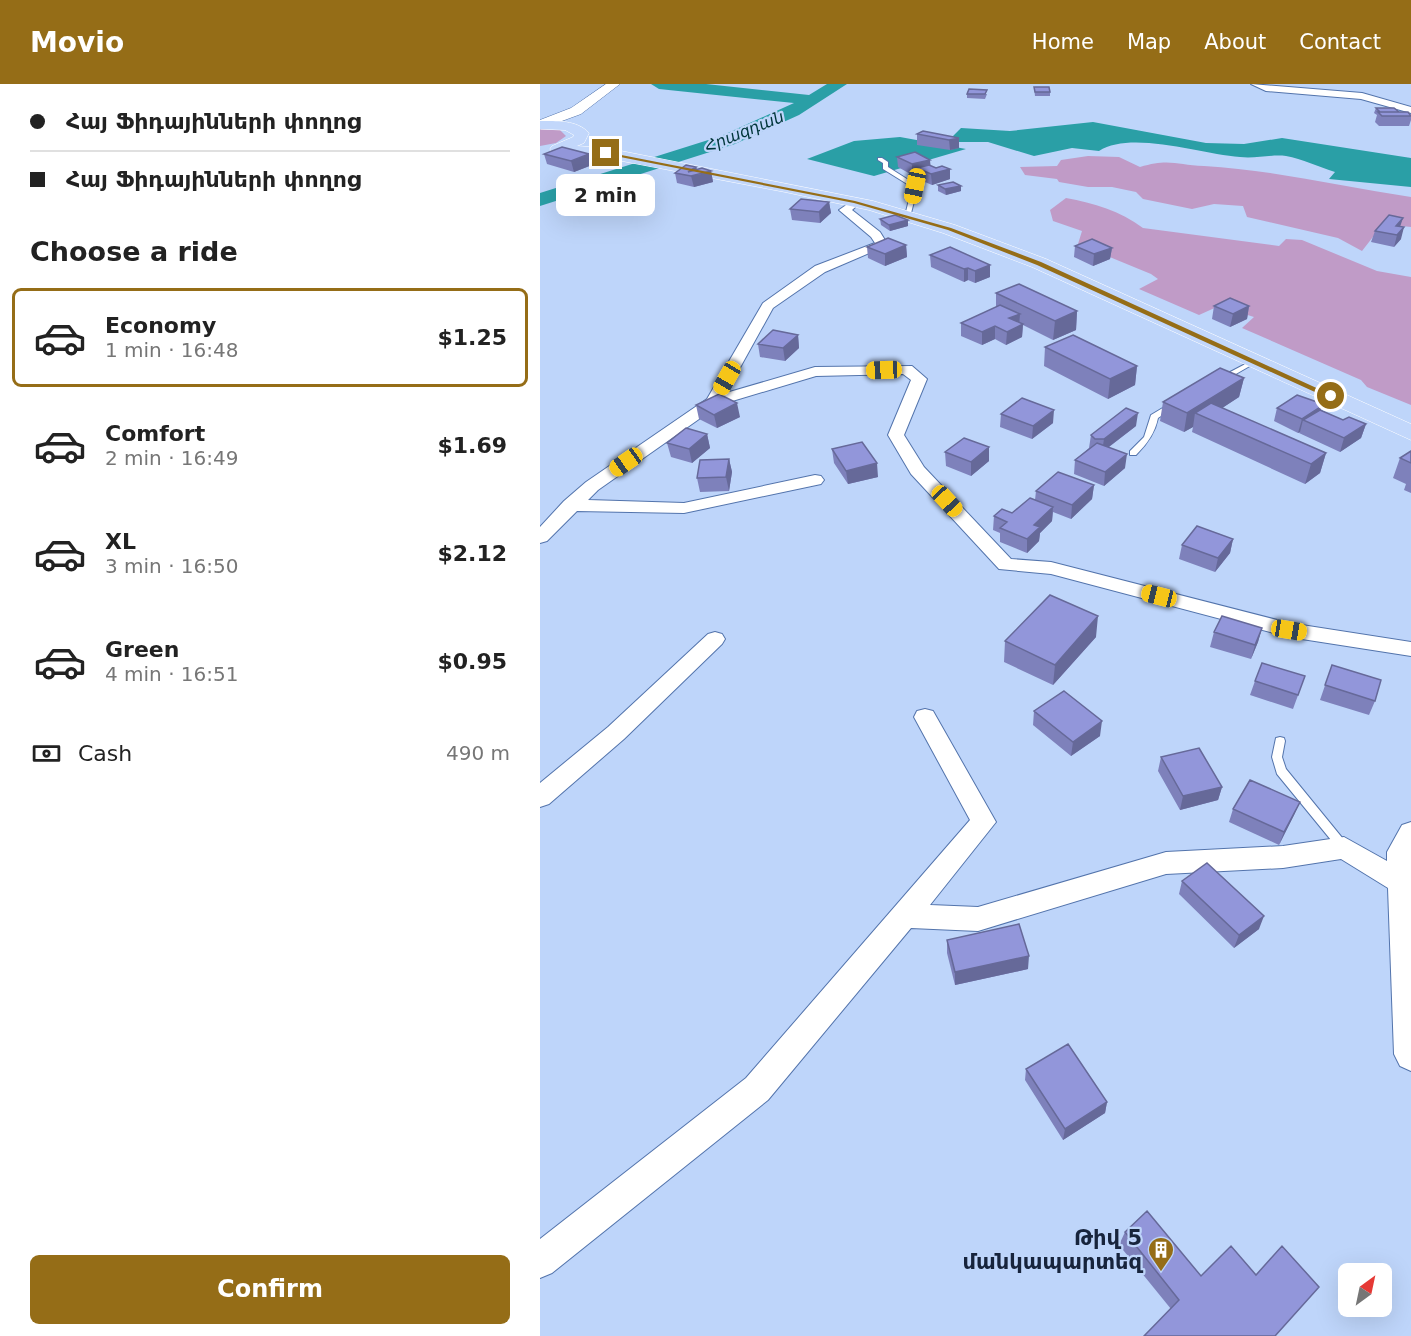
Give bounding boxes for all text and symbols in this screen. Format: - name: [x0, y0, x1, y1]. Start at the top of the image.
- text: Movio: [30, 26, 124, 59]
- text: Home: [1032, 30, 1094, 54]
- text: Map: [1127, 30, 1171, 54]
- text: About: [1204, 30, 1266, 54]
- text: Contact: [1299, 30, 1381, 54]
- water label: Հրազդան: [702, 107, 787, 156]
- text: Հայ Ֆիդայինների փողոց: [66, 109, 361, 134]
- route end: [592, 139, 619, 166]
- text: Հայ Ֆիդայինների փողոց: [66, 167, 361, 192]
- car: [902, 167, 928, 205]
- callout: 2 min: [556, 174, 656, 216]
- text: 2 min: [574, 183, 637, 207]
- text: Choose a ride: [30, 236, 238, 267]
- icon: car: [33, 311, 87, 365]
- text: Economy: [105, 313, 216, 338]
- text: $1.25: [437, 325, 507, 350]
- text: 1 min · 16:48: [105, 338, 239, 362]
- car: [710, 358, 744, 398]
- car: [866, 360, 902, 380]
- route start: [1317, 382, 1344, 409]
- icon: car: [33, 419, 87, 473]
- text: Comfort: [105, 421, 205, 446]
- text: $1.69: [437, 433, 507, 458]
- car: [606, 444, 646, 480]
- text: 2 min · 16:49: [105, 446, 239, 470]
- car: [928, 482, 966, 520]
- icon: car: [33, 527, 87, 581]
- text: XL: [105, 529, 136, 554]
- text: $2.12: [437, 541, 507, 566]
- text: 3 min · 16:50: [105, 554, 239, 578]
- car: [1139, 583, 1179, 609]
- car: [1270, 618, 1308, 642]
- icon: car: [33, 635, 87, 689]
- text: Green: [105, 637, 179, 662]
- text: $0.95: [437, 649, 507, 674]
- text: 4 min · 16:51: [105, 662, 239, 686]
- icon: cash: [30, 737, 63, 770]
- text: Cash: [78, 741, 132, 766]
- text: 490 m: [446, 741, 510, 765]
- place label: Թիվ 5 մանկապարտեզ: [963, 1226, 1143, 1274]
- building icon: Թիվ 5 մանկապարտեզ: [1146, 1235, 1176, 1273]
- button: Confirm: [30, 1255, 510, 1324]
- north arrow: [1338, 1263, 1392, 1317]
- map controls: [1338, 1263, 1392, 1317]

